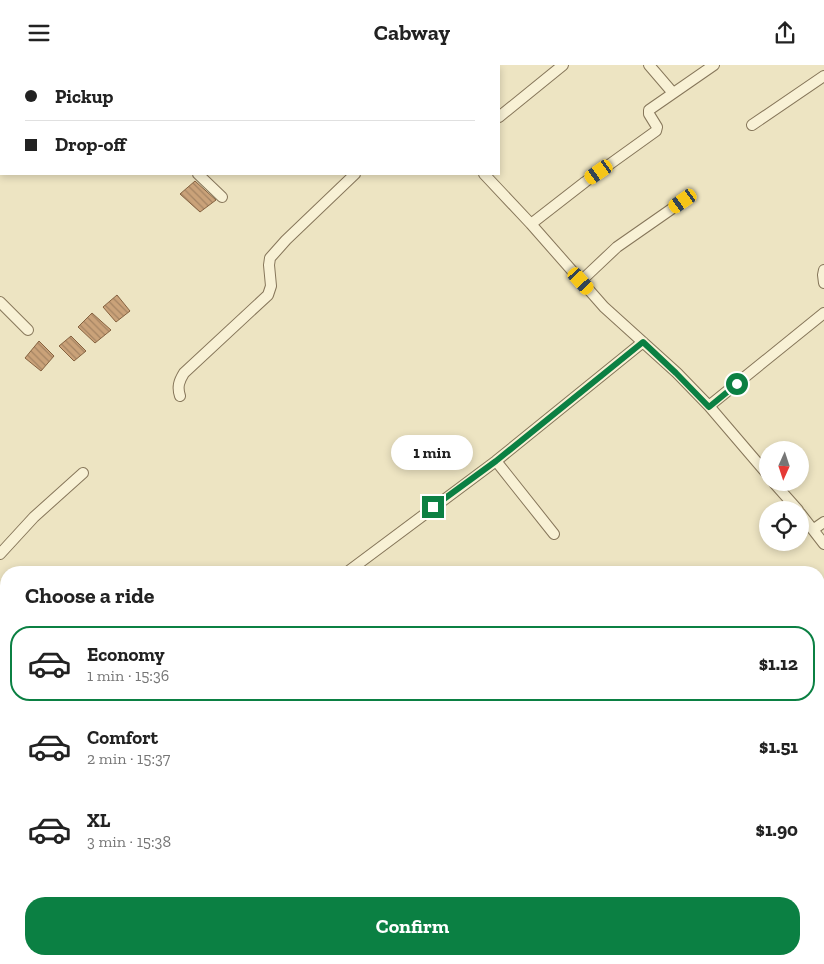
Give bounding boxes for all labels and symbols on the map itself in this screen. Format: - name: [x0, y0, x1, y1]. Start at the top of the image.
- car: [582, 157, 615, 187]
- car: [666, 186, 699, 216]
- car: [565, 265, 596, 297]
- route start: [726, 373, 748, 395]
- callout: 1 min: [392, 435, 474, 469]
- north arrow: [759, 441, 809, 491]
- route end: [422, 496, 444, 518]

